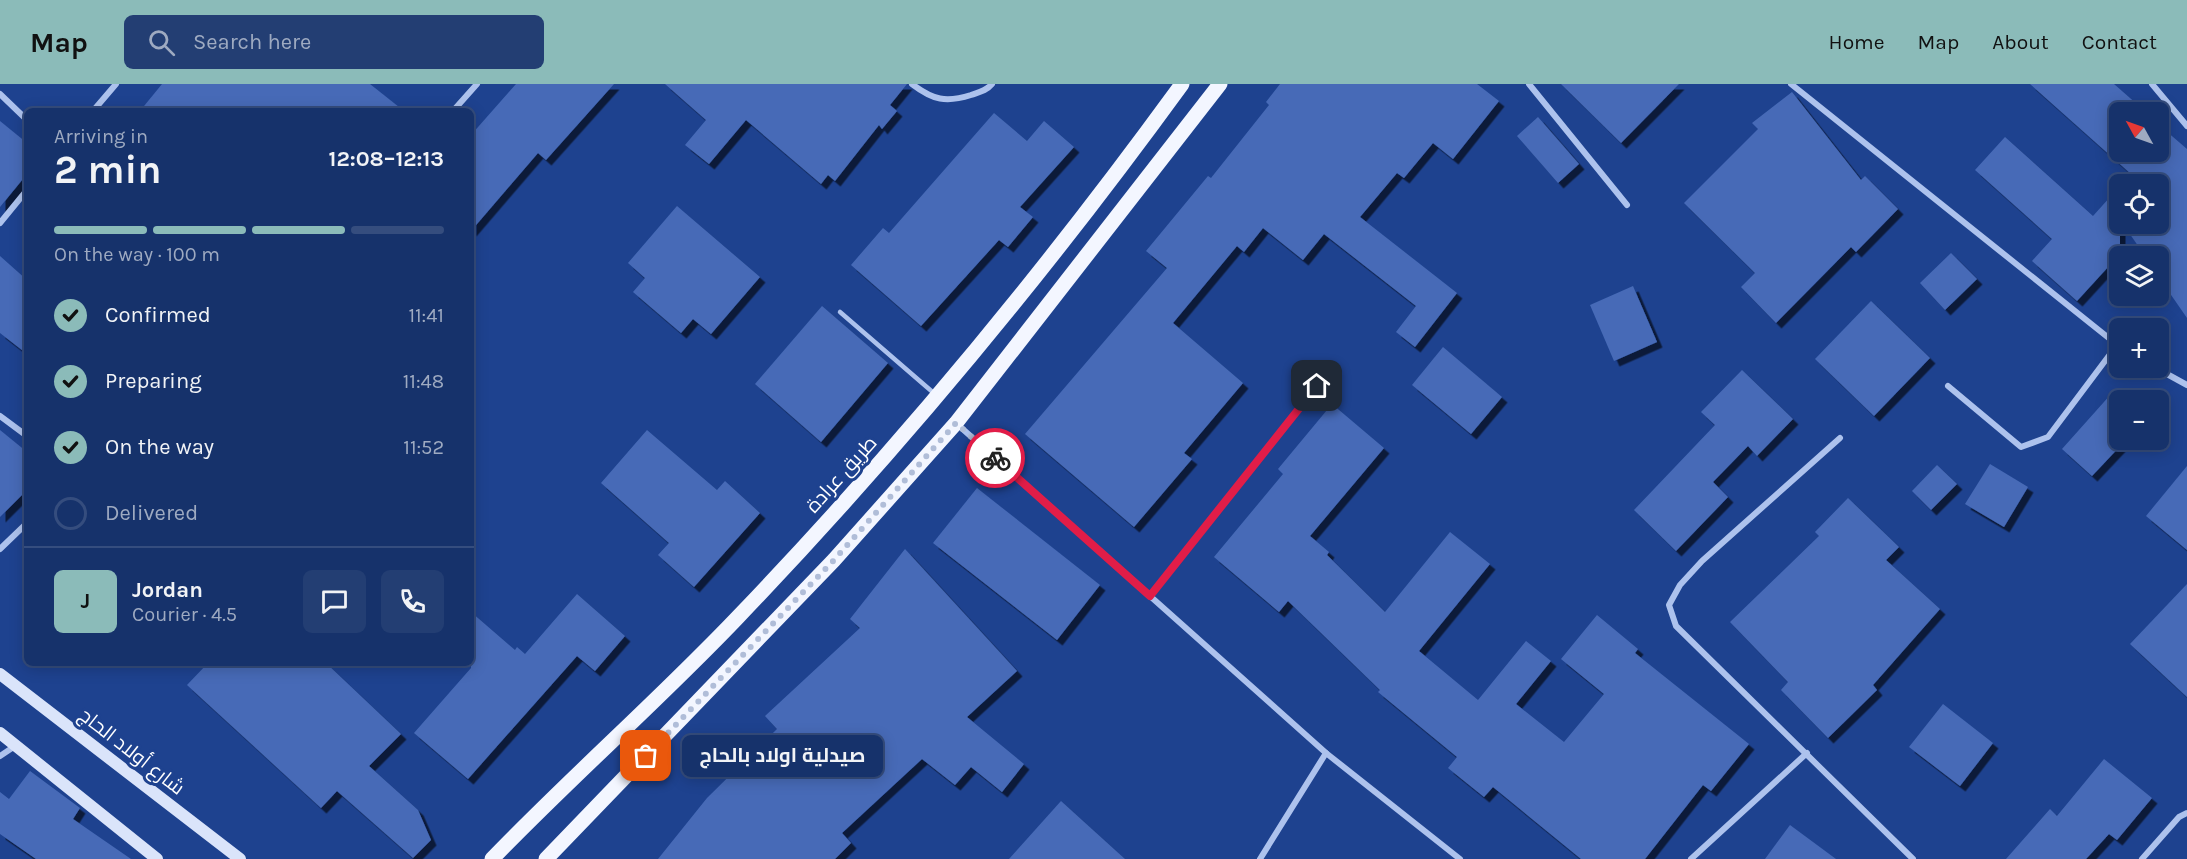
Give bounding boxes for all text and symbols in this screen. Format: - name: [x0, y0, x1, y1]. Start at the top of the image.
- search box: [124, 15, 544, 69]
- text: Map: [30, 26, 88, 59]
- icon: search: [145, 26, 178, 59]
- text: Search here: [193, 29, 311, 55]
- text: Home: [1829, 30, 1885, 54]
- text: Map: [1918, 30, 1959, 54]
- text: About: [1992, 30, 2049, 54]
- text: Contact: [2082, 30, 2157, 54]
- north arrow: [2109, 102, 2169, 162]
- map controls: [2109, 102, 2169, 450]
- text: Arriving in: [54, 125, 148, 148]
- text: 12:08–12:13: [329, 146, 444, 172]
- text: 2 min: [54, 147, 162, 193]
- button: locate: [2109, 174, 2169, 234]
- text: On the way · 100 m: [54, 243, 220, 266]
- button: layers: [2109, 246, 2169, 306]
- icon: check: [54, 299, 87, 332]
- text: Confirmed: [105, 302, 211, 328]
- text: 11:41: [408, 304, 444, 327]
- button: +: [2109, 318, 2169, 378]
- pin: [1291, 360, 1342, 411]
- icon: check: [54, 365, 87, 398]
- text: Preparing: [105, 368, 202, 394]
- icon: home: [1300, 369, 1333, 402]
- text: 11:48: [403, 370, 444, 393]
- button: −: [2109, 390, 2169, 450]
- courier: [965, 428, 1025, 488]
- icon: check: [54, 431, 87, 464]
- street label: طريق عرادة: [801, 431, 882, 518]
- text: On the way: [105, 434, 214, 460]
- text: 11:52: [403, 436, 444, 459]
- icon: bike: [979, 442, 1012, 475]
- text: Delivered: [105, 500, 198, 526]
- button: chat: [303, 570, 366, 633]
- button: phone: [381, 570, 444, 633]
- text: Jordan: [132, 577, 203, 603]
- text: J: [81, 588, 90, 614]
- text: Courier · 4.5: [132, 603, 237, 626]
- street label: شارع أولاد الحاج: [73, 702, 190, 801]
- pin: [620, 730, 671, 781]
- callout: صيدلية اولاد بالحاج: [682, 735, 883, 777]
- icon: bag: [629, 739, 662, 772]
- text: صيدلية اولاد بالحاج: [700, 744, 865, 767]

